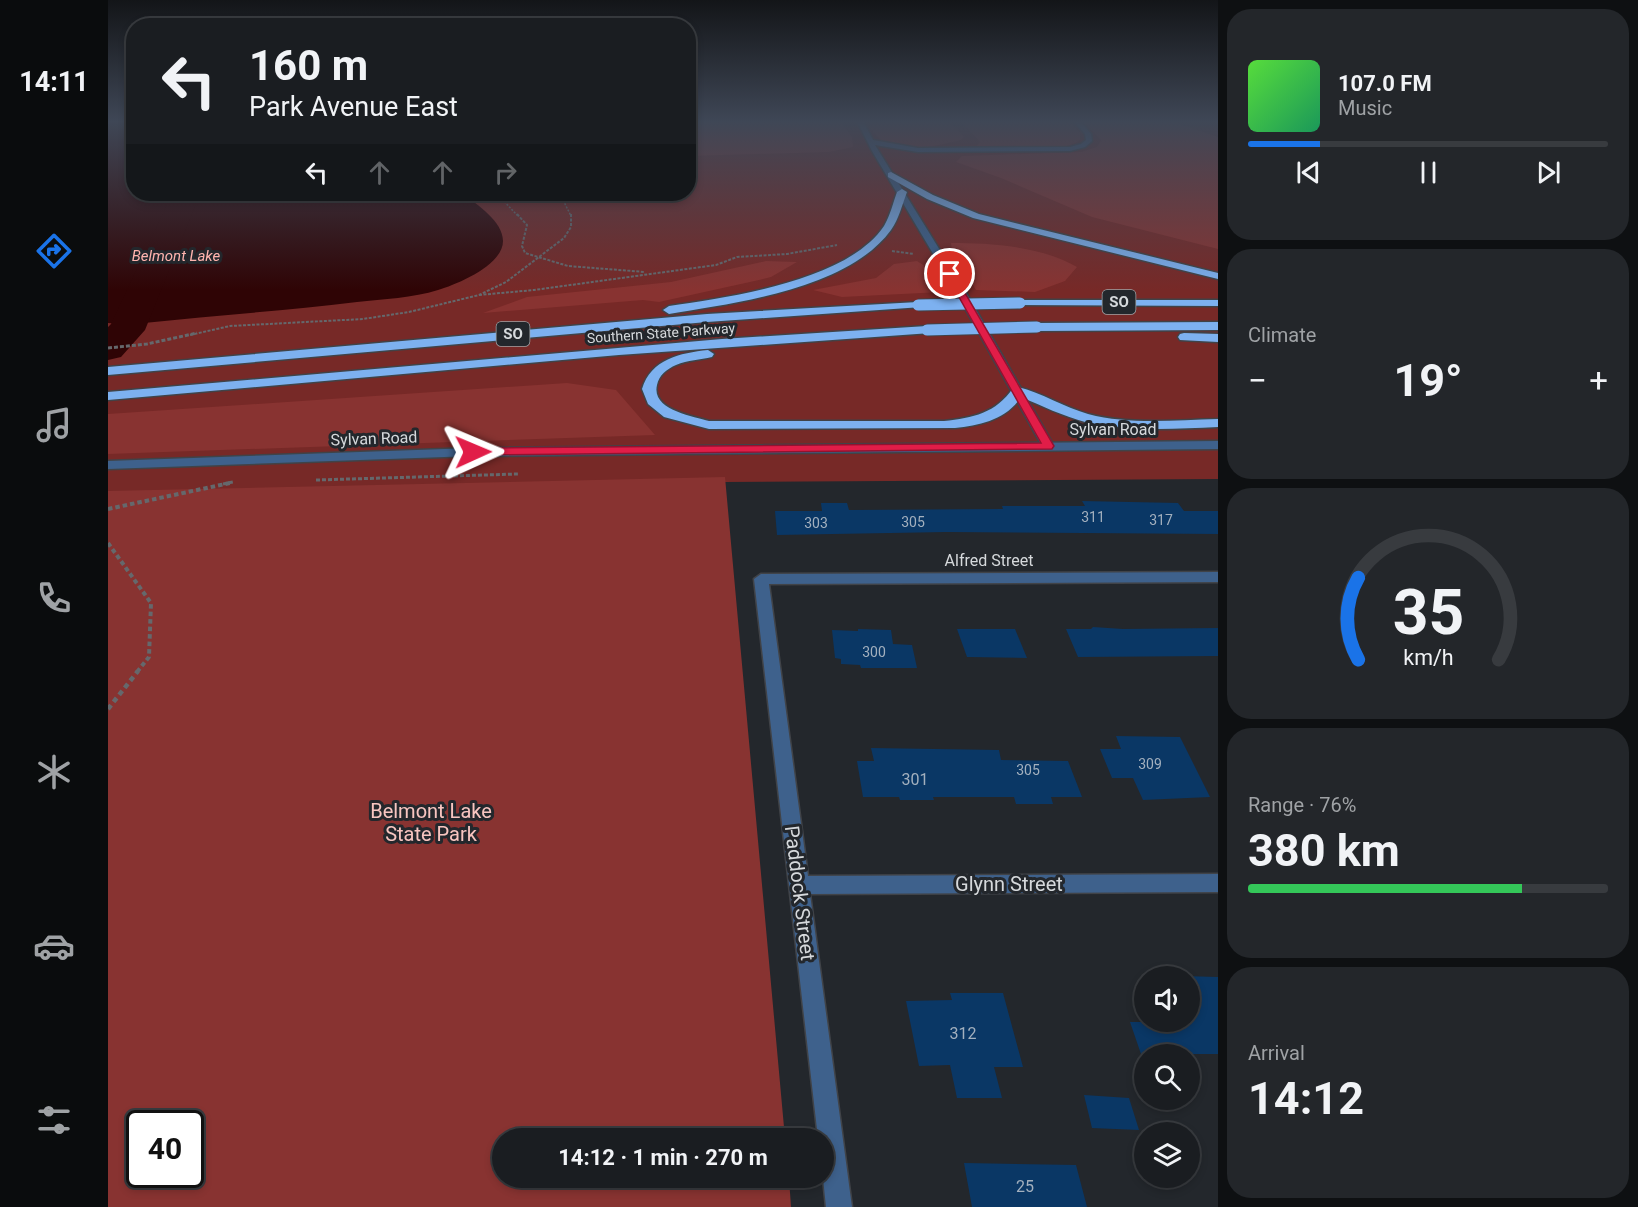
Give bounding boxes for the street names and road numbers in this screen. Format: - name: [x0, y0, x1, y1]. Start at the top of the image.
- road number: SO: [1102, 290, 1136, 314]
- street label: Southern State Parkway: [586, 320, 736, 346]
- road number: SO: [496, 322, 530, 346]
- street label: Sylvan Road: [1070, 420, 1156, 439]
- street label: Sylvan Road: [330, 427, 418, 450]
- street label: Alfred Street: [945, 551, 1033, 570]
- street label: Paddock Street: [780, 824, 820, 962]
- street label: Glynn Street: [955, 872, 1063, 896]

